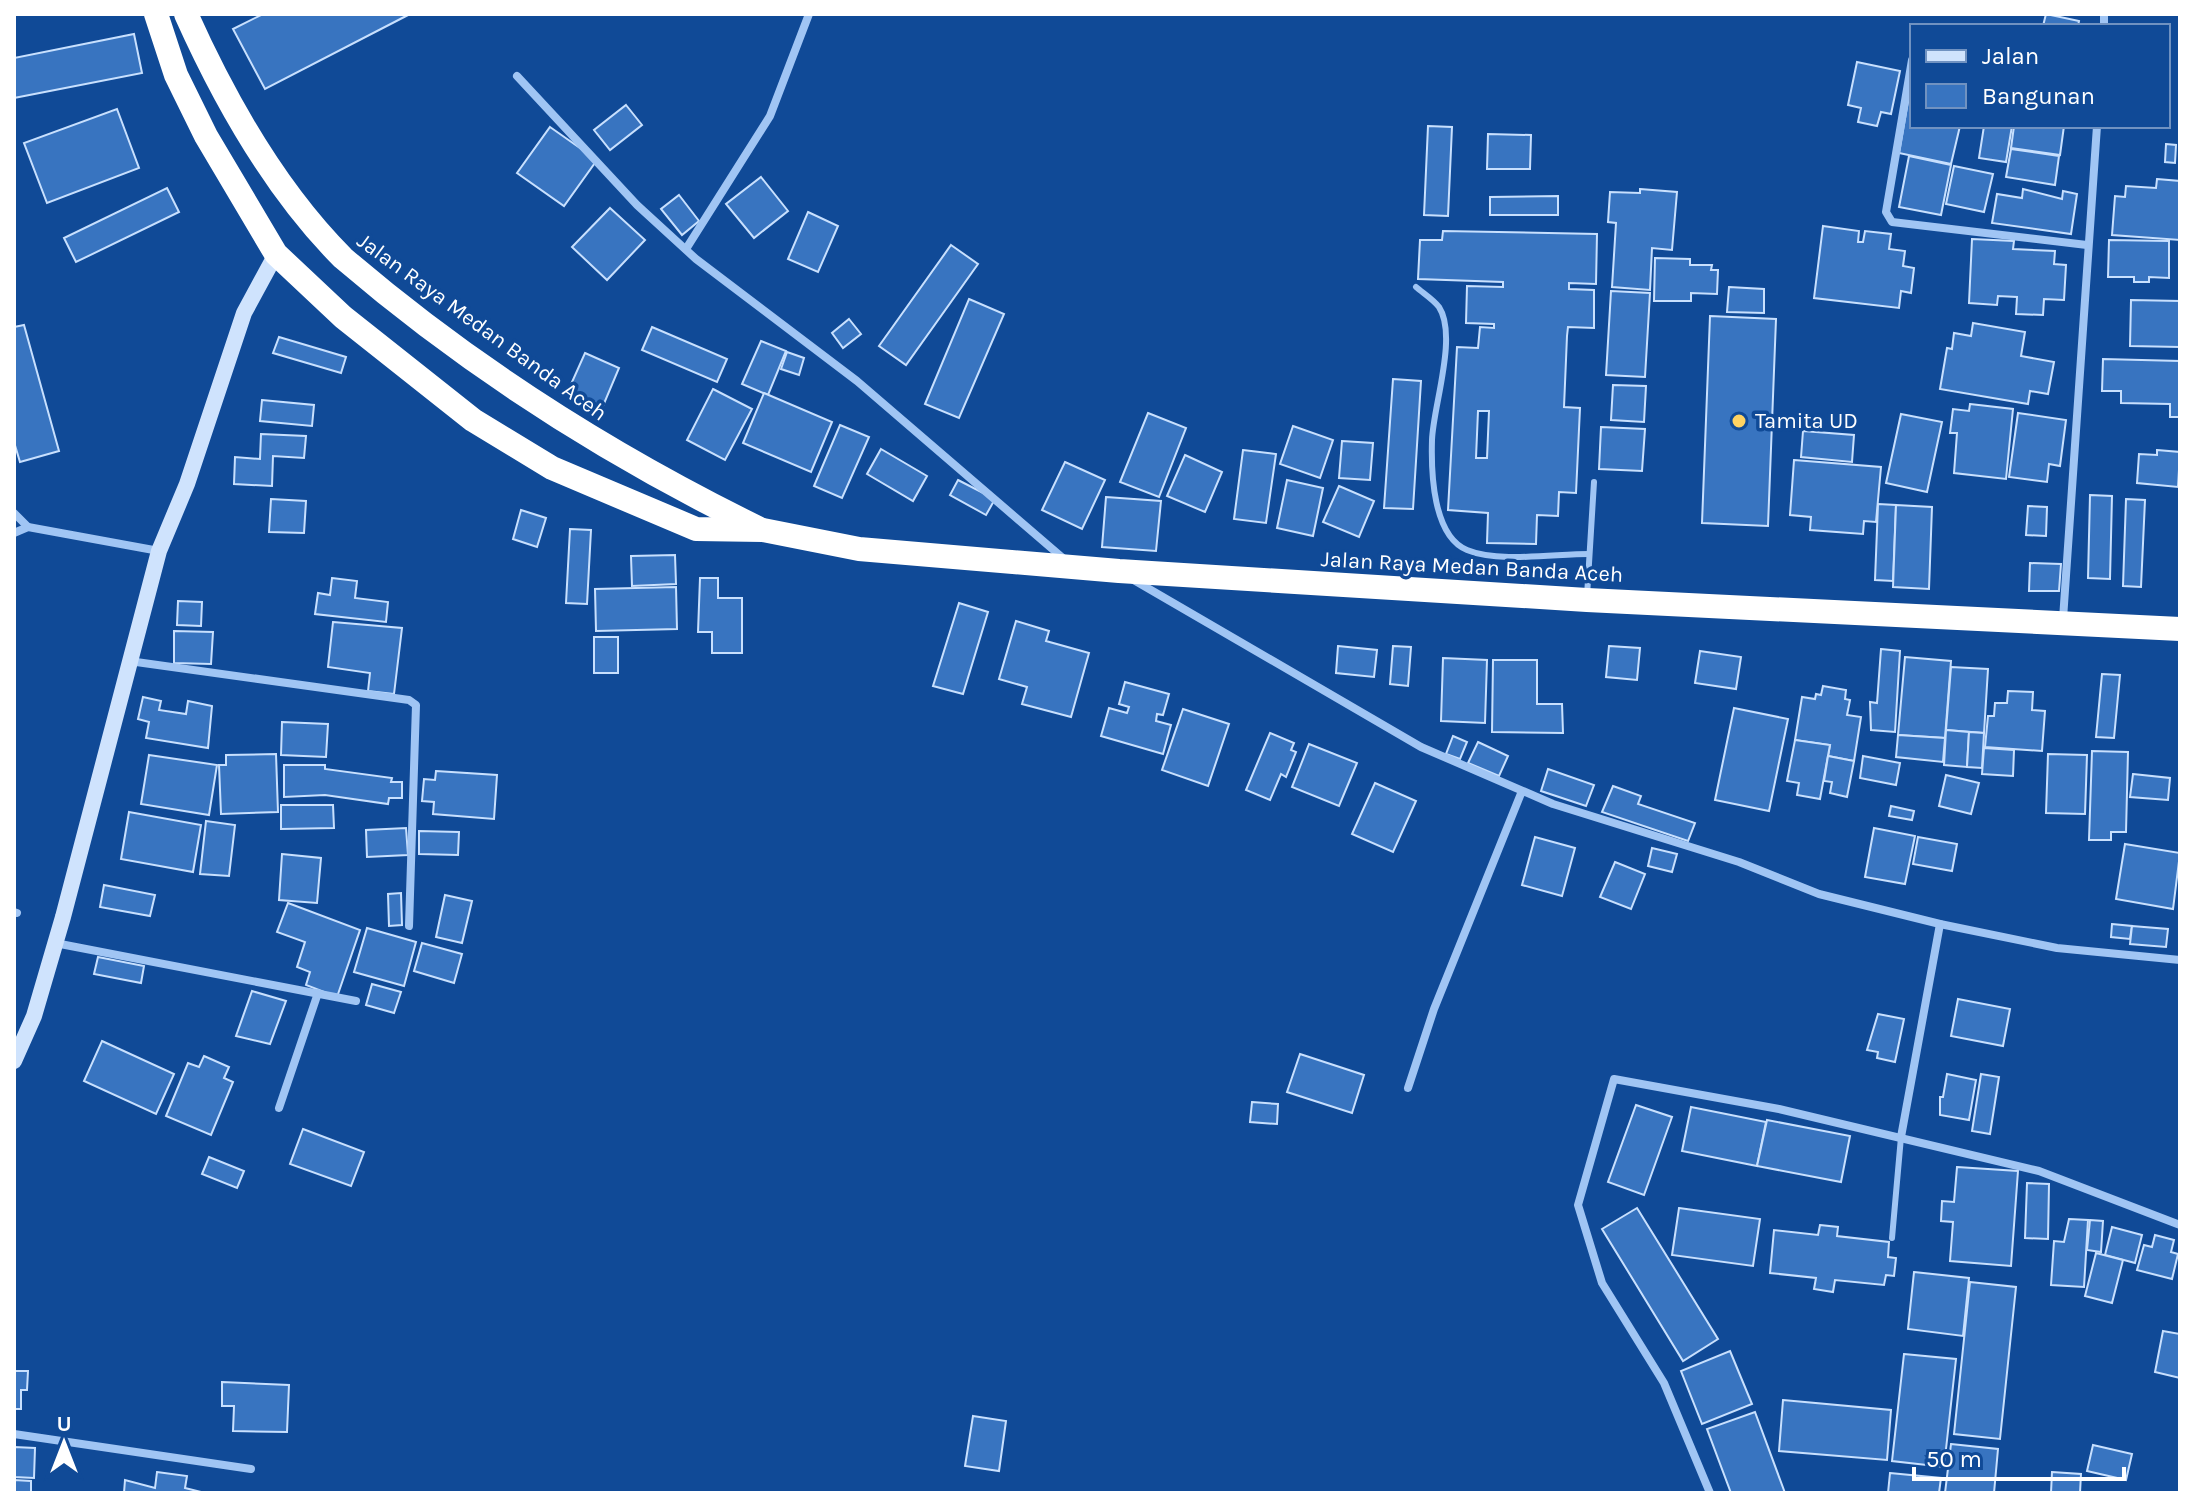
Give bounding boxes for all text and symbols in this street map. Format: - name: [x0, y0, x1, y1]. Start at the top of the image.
- legend: [1910, 24, 2170, 128]
- text: Jalan: [1982, 42, 2039, 70]
- text: Bangunan: [1982, 82, 2095, 110]
- street label: Jalan Raya Medan Banda Aceh: [352, 228, 612, 426]
- place label: Tamita UD: [1755, 408, 1858, 434]
- marker: Tamita UD: [1730, 412, 1748, 430]
- street label: Jalan Raya Medan Banda Aceh: [1320, 546, 1624, 588]
- north arrow: [24, 1403, 104, 1483]
- text: U: [56, 1411, 72, 1437]
- scale bar: [1914, 1431, 2124, 1481]
- text: 50 m: [1926, 1445, 1982, 1473]

